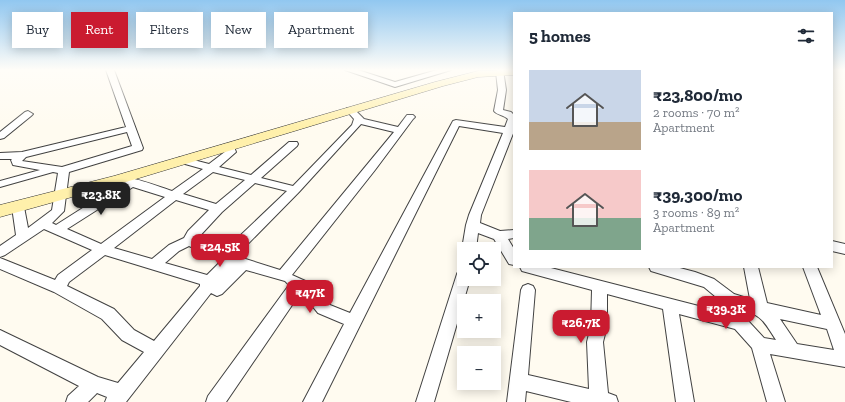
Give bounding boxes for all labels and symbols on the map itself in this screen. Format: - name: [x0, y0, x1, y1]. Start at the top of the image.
- pin: ₹23.8K: [68, 182, 134, 216]
- pin: ₹24.5K: [187, 234, 253, 268]
- pin: ₹47K: [286, 280, 334, 314]
- pin: ₹39.3K: [693, 296, 759, 330]
- pin: ₹26.7K: [548, 310, 614, 344]

